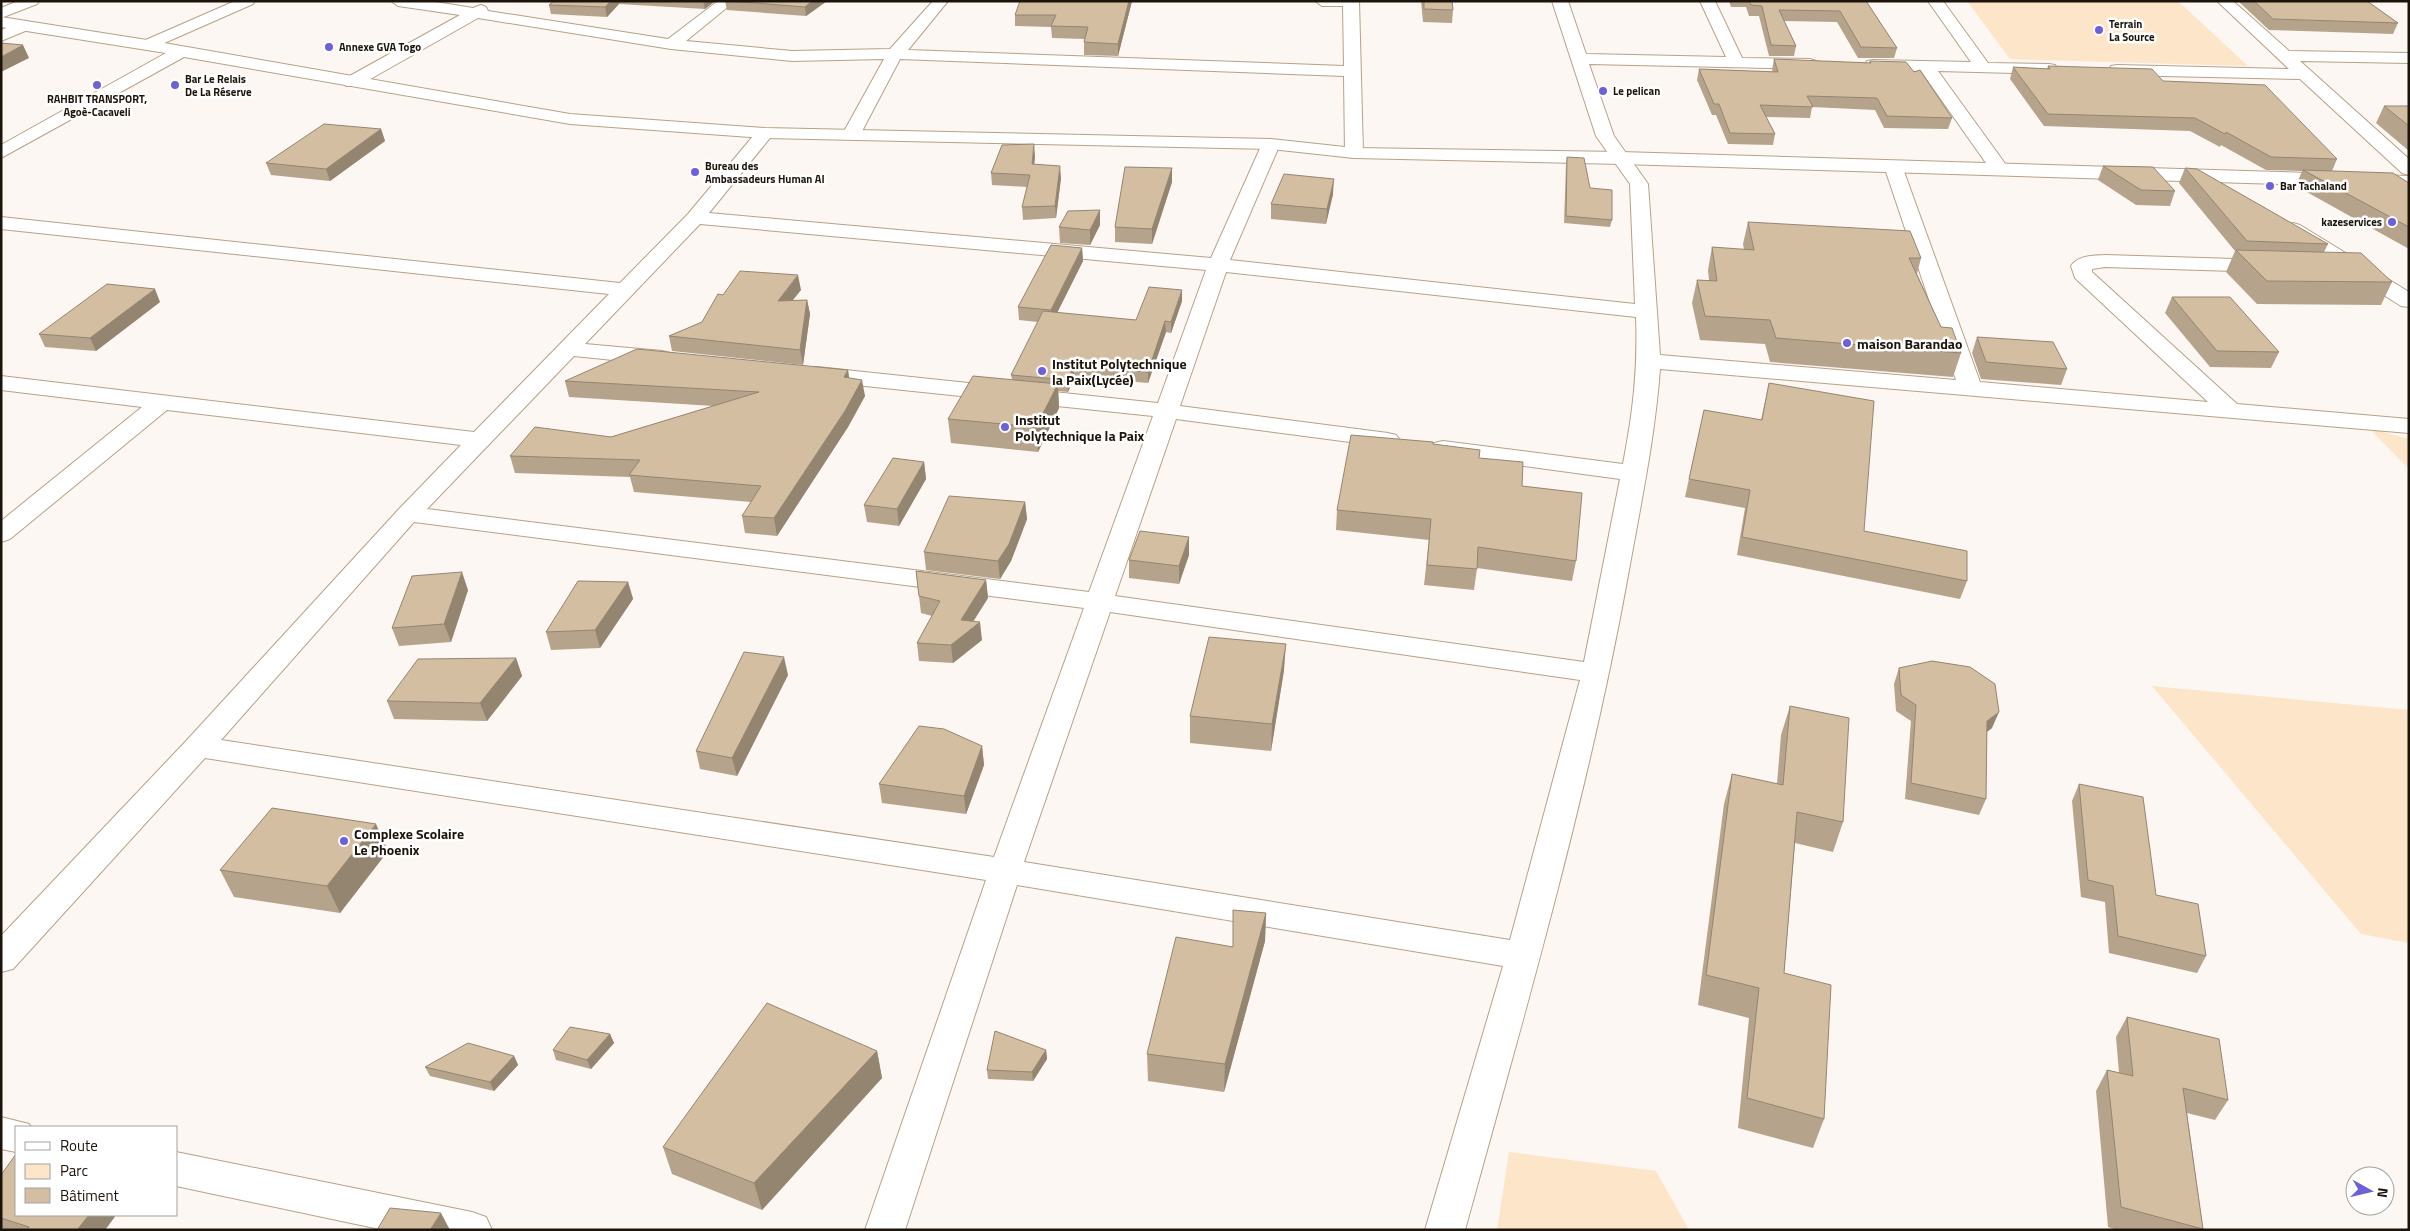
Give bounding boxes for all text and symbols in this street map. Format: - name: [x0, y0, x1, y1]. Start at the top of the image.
- place label: Terrain La Source: [2109, 16, 2155, 45]
- marker: Terrain La Source: [2093, 24, 2105, 36]
- place label: Annexe GVA Togo: [339, 39, 421, 55]
- marker: Annexe GVA Togo: [323, 41, 335, 53]
- place label: Bar Le Relais De La Réserve: [185, 71, 252, 100]
- marker: RAHBIT TRANSPORT, Agoè-Cacaveli: [91, 79, 103, 91]
- marker: Bar Le Relais De La Réserve: [169, 79, 181, 91]
- place label: Le pelican: [1613, 83, 1660, 99]
- marker: Le pelican: [1597, 85, 1609, 97]
- place label: RAHBIT TRANSPORT, Agoè-Cacaveli: [47, 91, 147, 120]
- place label: Bureau des Ambassadeurs Human AI: [705, 158, 825, 187]
- marker: Bureau des Ambassadeurs Human AI: [689, 166, 701, 178]
- place label: Bar Tachaland: [2280, 178, 2347, 194]
- marker: Bar Tachaland: [2264, 180, 2276, 192]
- place label: kazeservices: [2321, 214, 2382, 230]
- marker: kazeservices: [2386, 216, 2398, 228]
- place label: maison Barandao: [1857, 333, 1962, 354]
- marker: maison Barandao: [1841, 337, 1853, 349]
- place label: Institut Polytechnique la Paix(Lycée): [1052, 353, 1187, 390]
- marker: Institut Polytechnique la Paix(Lycée): [1036, 365, 1048, 377]
- place label: Institut Polytechnique la Paix: [1015, 409, 1145, 446]
- marker: Institut Polytechnique la Paix: [999, 421, 1011, 433]
- place label: Complexe Scolaire Le Phoenix: [354, 823, 464, 860]
- marker: Complexe Scolaire Le Phoenix: [338, 835, 350, 847]
- legend: [15, 1126, 178, 1216]
- text: Route: [60, 1134, 98, 1157]
- text: Parc: [60, 1159, 88, 1182]
- north arrow: [2345, 1166, 2395, 1216]
- text: Bâtiment: [60, 1184, 119, 1207]
- text: N: [2372, 1187, 2394, 1199]

